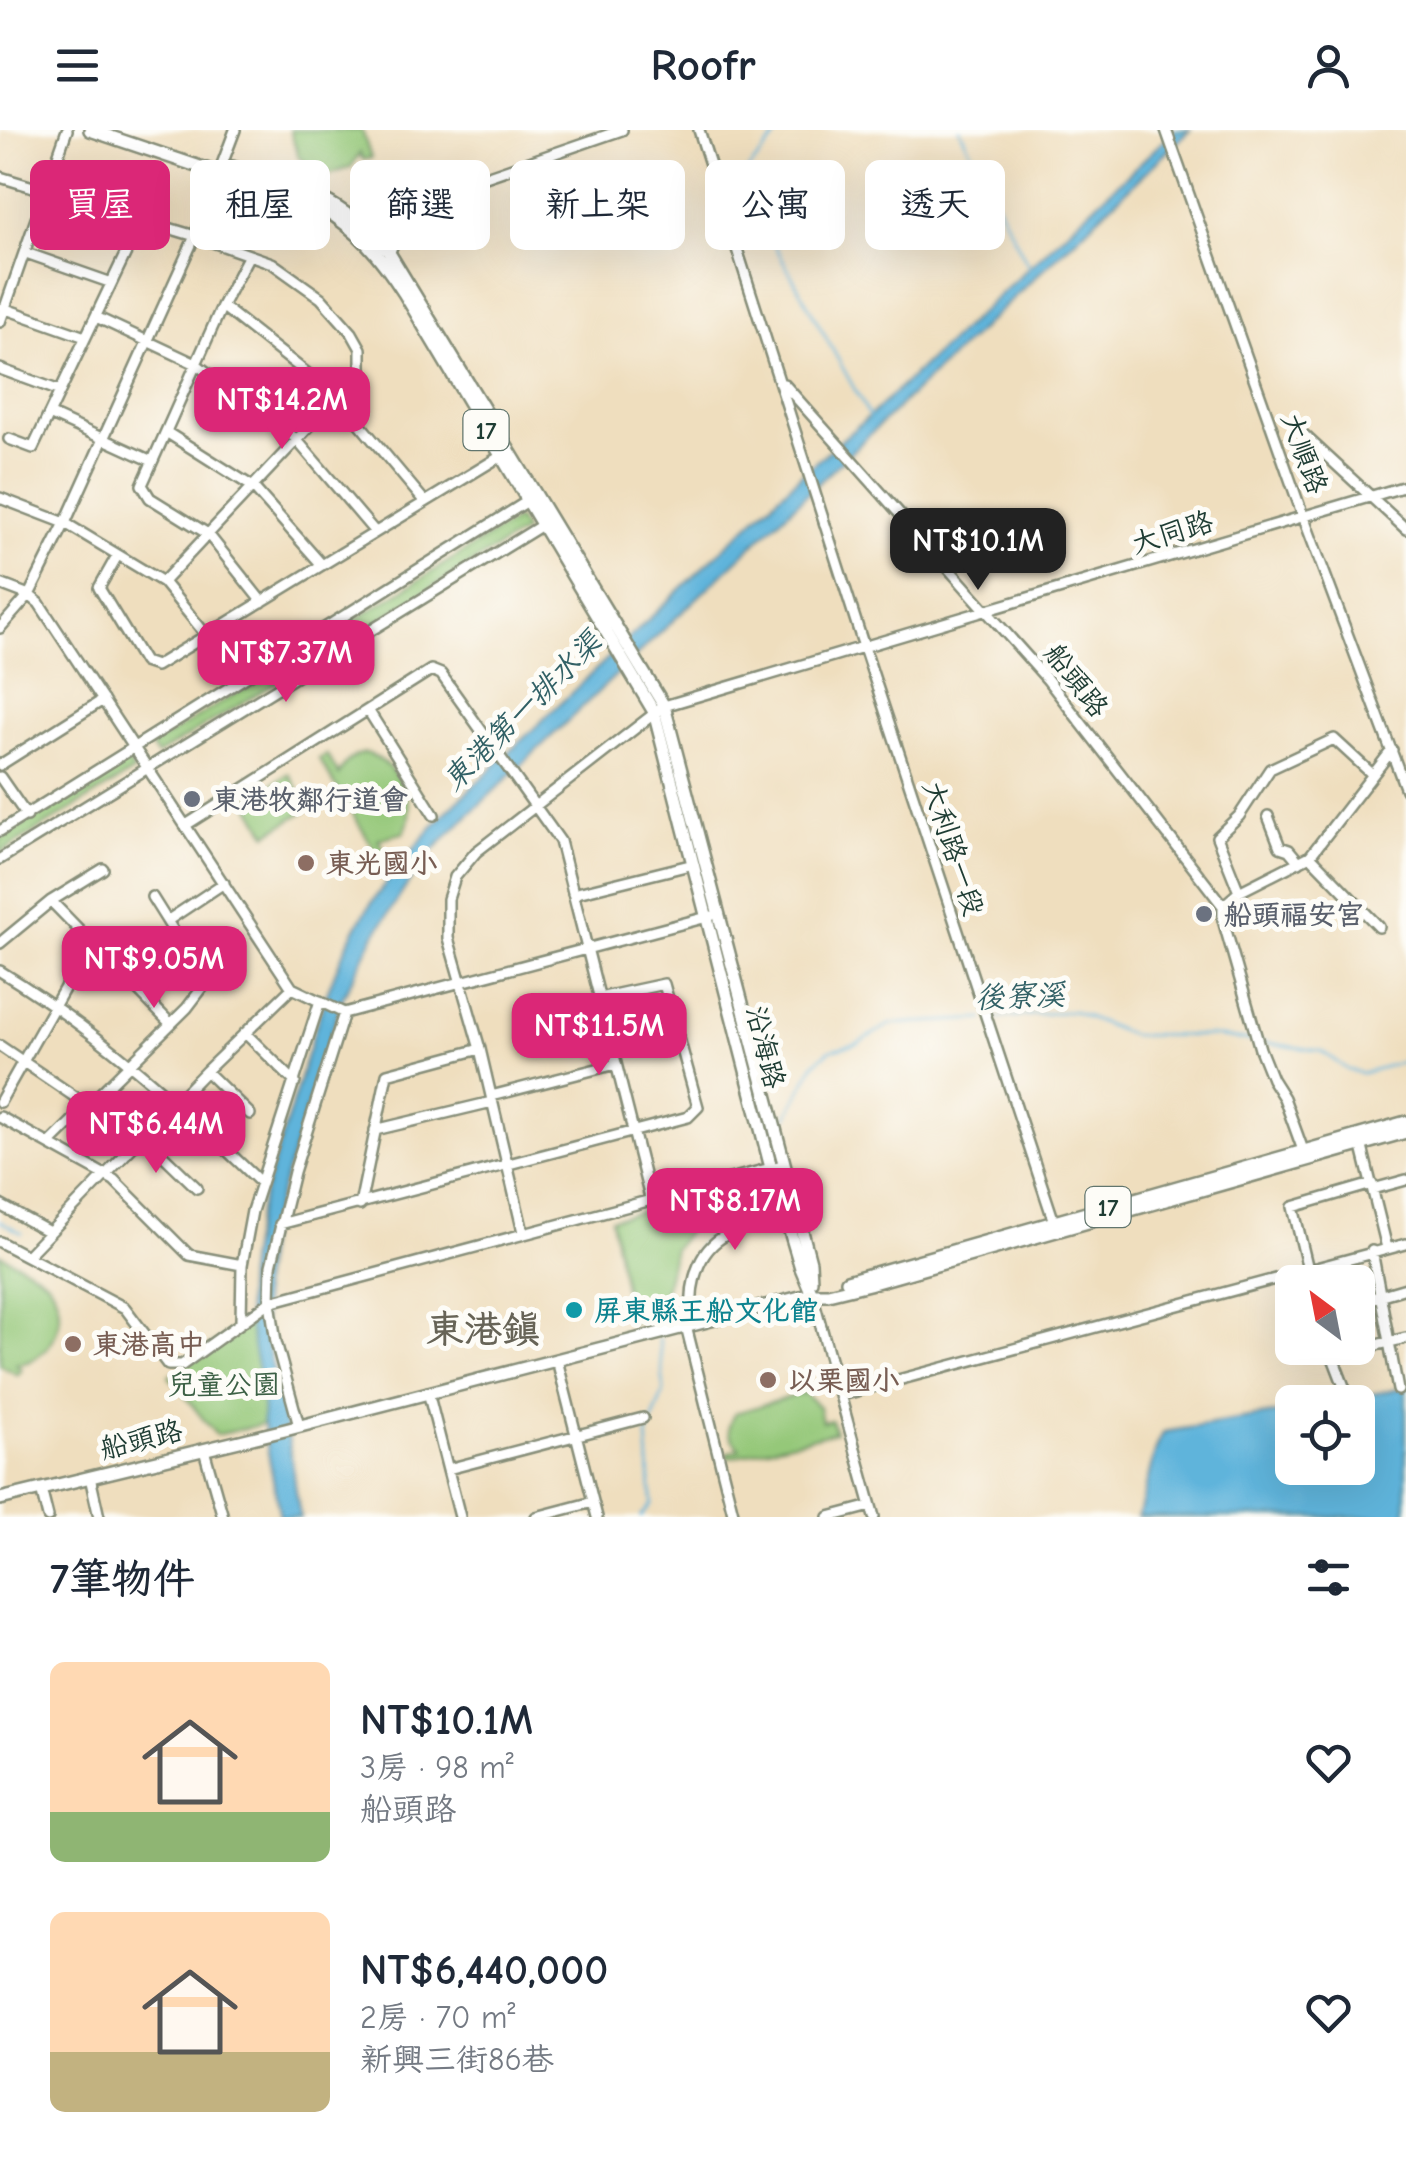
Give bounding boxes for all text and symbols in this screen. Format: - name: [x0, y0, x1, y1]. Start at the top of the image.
- icon: menu: [50, 38, 105, 93]
- icon: person: [1301, 38, 1356, 93]
- text: Roofr: [650, 39, 756, 91]
- chip: 買屋: [30, 160, 170, 250]
- chip: 租屋: [190, 160, 330, 250]
- chip: 篩選: [350, 160, 490, 250]
- chip: 新上架: [510, 160, 685, 250]
- chip: 公寓: [705, 160, 845, 250]
- chip: 透天: [865, 160, 1005, 250]
- pin: NT$14.2M: [179, 367, 385, 452]
- text: NT$14.2M: [216, 381, 348, 418]
- street label: 大順路: [1275, 408, 1333, 498]
- road number: 17: [464, 410, 508, 450]
- street label: 大同路: [1127, 505, 1217, 561]
- pin: NT$10.1M: [875, 508, 1081, 593]
- text: NT$10.1M: [912, 522, 1044, 559]
- pin: NT$7.37M: [183, 620, 389, 705]
- water label: 東港第一排水渠: [436, 623, 611, 798]
- text: NT$7.37M: [219, 634, 353, 671]
- street label: 船頭路: [1038, 638, 1115, 724]
- street label: 大利路一段: [916, 777, 990, 920]
- place label: 東港牧鄰行道會: [212, 784, 408, 816]
- marker: 東港牧鄰行道會: [181, 788, 203, 810]
- place label: 東光國小: [326, 848, 438, 880]
- marker: 東光國小: [295, 852, 317, 874]
- place label: 船頭福安宮: [1224, 899, 1364, 931]
- marker: 船頭福安宮: [1193, 903, 1215, 925]
- pin: NT$9.05M: [51, 926, 257, 1011]
- text: NT$9.05M: [84, 940, 224, 977]
- water label: 後寮溪: [974, 977, 1068, 1016]
- pin: NT$11.5M: [496, 993, 702, 1078]
- street label: 沿海路: [739, 1003, 791, 1092]
- text: NT$11.5M: [534, 1007, 664, 1044]
- pin: NT$6.44M: [53, 1091, 259, 1176]
- text: NT$6.44M: [88, 1105, 224, 1142]
- pin: NT$8.17M: [632, 1168, 838, 1253]
- text: NT$8.17M: [669, 1182, 801, 1219]
- road number: 17: [1086, 1187, 1130, 1227]
- north arrow: [1275, 1265, 1375, 1365]
- map controls: [1275, 1265, 1375, 1485]
- place label: 屏東縣王船文化館: [594, 1295, 818, 1327]
- marker: 屏東縣王船文化館: [563, 1299, 585, 1321]
- district label: 東港鎮: [426, 1308, 540, 1352]
- place label: 東港高中: [93, 1329, 205, 1361]
- marker: 東港高中: [62, 1333, 84, 1355]
- place label: 以栗國小: [788, 1365, 900, 1397]
- park label: 兒童公園: [168, 1369, 280, 1401]
- marker: 以栗國小: [757, 1369, 779, 1391]
- button: locate: [1275, 1385, 1375, 1485]
- street label: 船頭路: [97, 1414, 186, 1466]
- icon: filters: [1301, 1550, 1356, 1605]
- text: 7筆物件: [50, 1555, 195, 1604]
- text: NT$10.1M: [360, 1696, 533, 1745]
- icon: home: [130, 1702, 250, 1822]
- icon: heart: [1301, 1735, 1356, 1790]
- text: 3房 · 98 m²: [360, 1749, 514, 1786]
- text: 船頭路: [360, 1791, 456, 1828]
- text: NT$6,440,000: [360, 1946, 608, 1995]
- icon: home: [130, 1952, 250, 2072]
- icon: heart: [1301, 1985, 1356, 2040]
- text: 2房 · 70 m²: [360, 1999, 516, 2036]
- text: 新興三街86巷: [360, 2041, 554, 2078]

